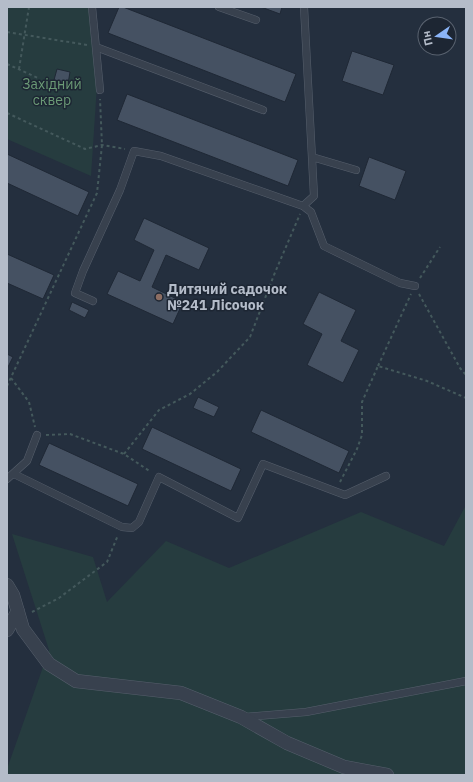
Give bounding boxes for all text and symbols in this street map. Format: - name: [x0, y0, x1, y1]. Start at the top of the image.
- north arrow: [417, 16, 457, 56]
- text: Пн: [419, 30, 436, 47]
- park label: Західний сквер: [22, 75, 82, 109]
- place label: Дитячий садочок №241 Лісочок: [167, 280, 287, 314]
- marker: Дитячий садочок №241 Лісочок: [154, 292, 164, 302]

